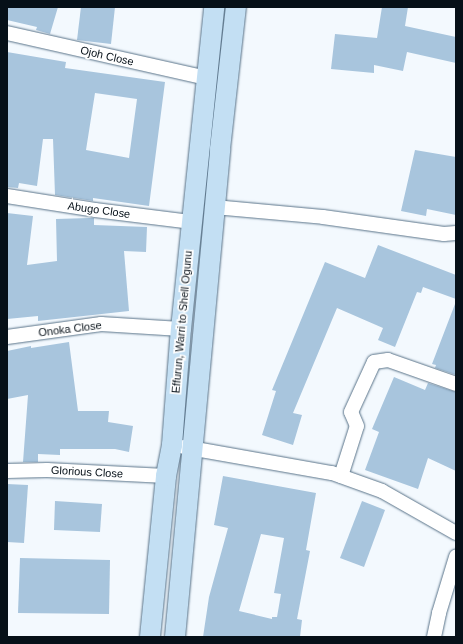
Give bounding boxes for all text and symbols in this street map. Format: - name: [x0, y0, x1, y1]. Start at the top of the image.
- street label: Ojoh Close: [79, 43, 135, 69]
- street label: Abugo Close: [67, 199, 131, 221]
- street label: Effurun, Warri to Shell Ogunu: [169, 250, 195, 394]
- street label: Onoka Close: [38, 319, 102, 339]
- street label: Glorious Close: [51, 464, 123, 480]

